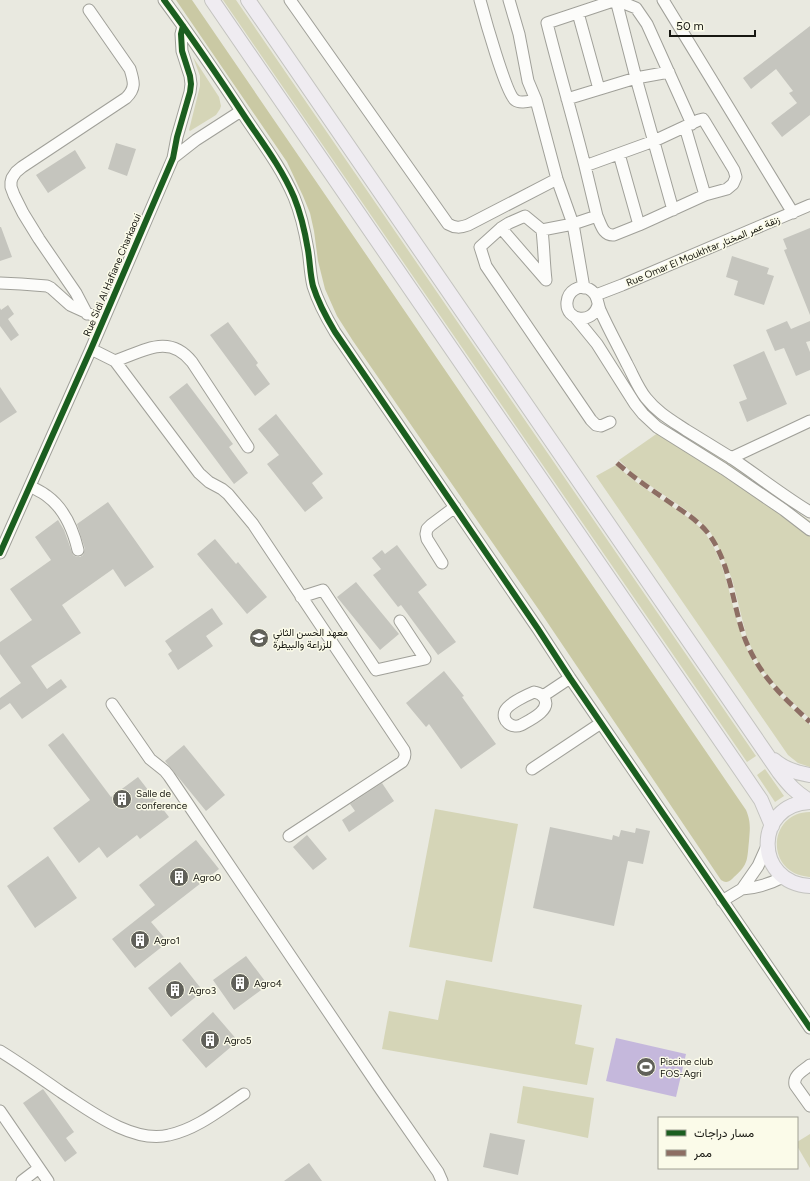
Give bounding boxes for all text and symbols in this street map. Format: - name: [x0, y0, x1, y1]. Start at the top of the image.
- scale bar: [670, 12, 755, 38]
- text: 50 m: [676, 19, 704, 33]
- street label: Rue Sidi Al Hafiane Charkaoui: [80, 212, 144, 338]
- street label: Rue Omar El Moukhtar زنقة عمر المختار: [624, 213, 782, 289]
- place label: معهد الحسن الثاني للزراعة والبيطرة: [273, 626, 348, 651]
- school or university icon: معهد الحسن الثاني للزراعة والبيطرة: [248, 627, 270, 649]
- place label: Salle de conference: [136, 787, 188, 812]
- building icon: Salle de conference: [111, 788, 133, 810]
- building icon: Agro0: [168, 866, 190, 888]
- place label: Agro0: [193, 871, 221, 884]
- building icon: Agro1: [129, 929, 151, 951]
- place label: Agro1: [154, 934, 180, 947]
- building icon: Agro4: [229, 972, 251, 994]
- place label: Agro4: [254, 977, 282, 990]
- building icon: Agro3: [164, 979, 186, 1001]
- place label: Agro3: [189, 984, 216, 997]
- building icon: Agro5: [199, 1029, 221, 1051]
- place label: Agro5: [224, 1034, 252, 1047]
- place label: Piscine club FOS-Agri: [660, 1055, 713, 1080]
- sports icon: Piscine club FOS-Agri: [635, 1056, 657, 1078]
- legend: [658, 1117, 798, 1169]
- text: مسار دراجات: [694, 1126, 754, 1141]
- text: ممر: [693, 1146, 712, 1161]

